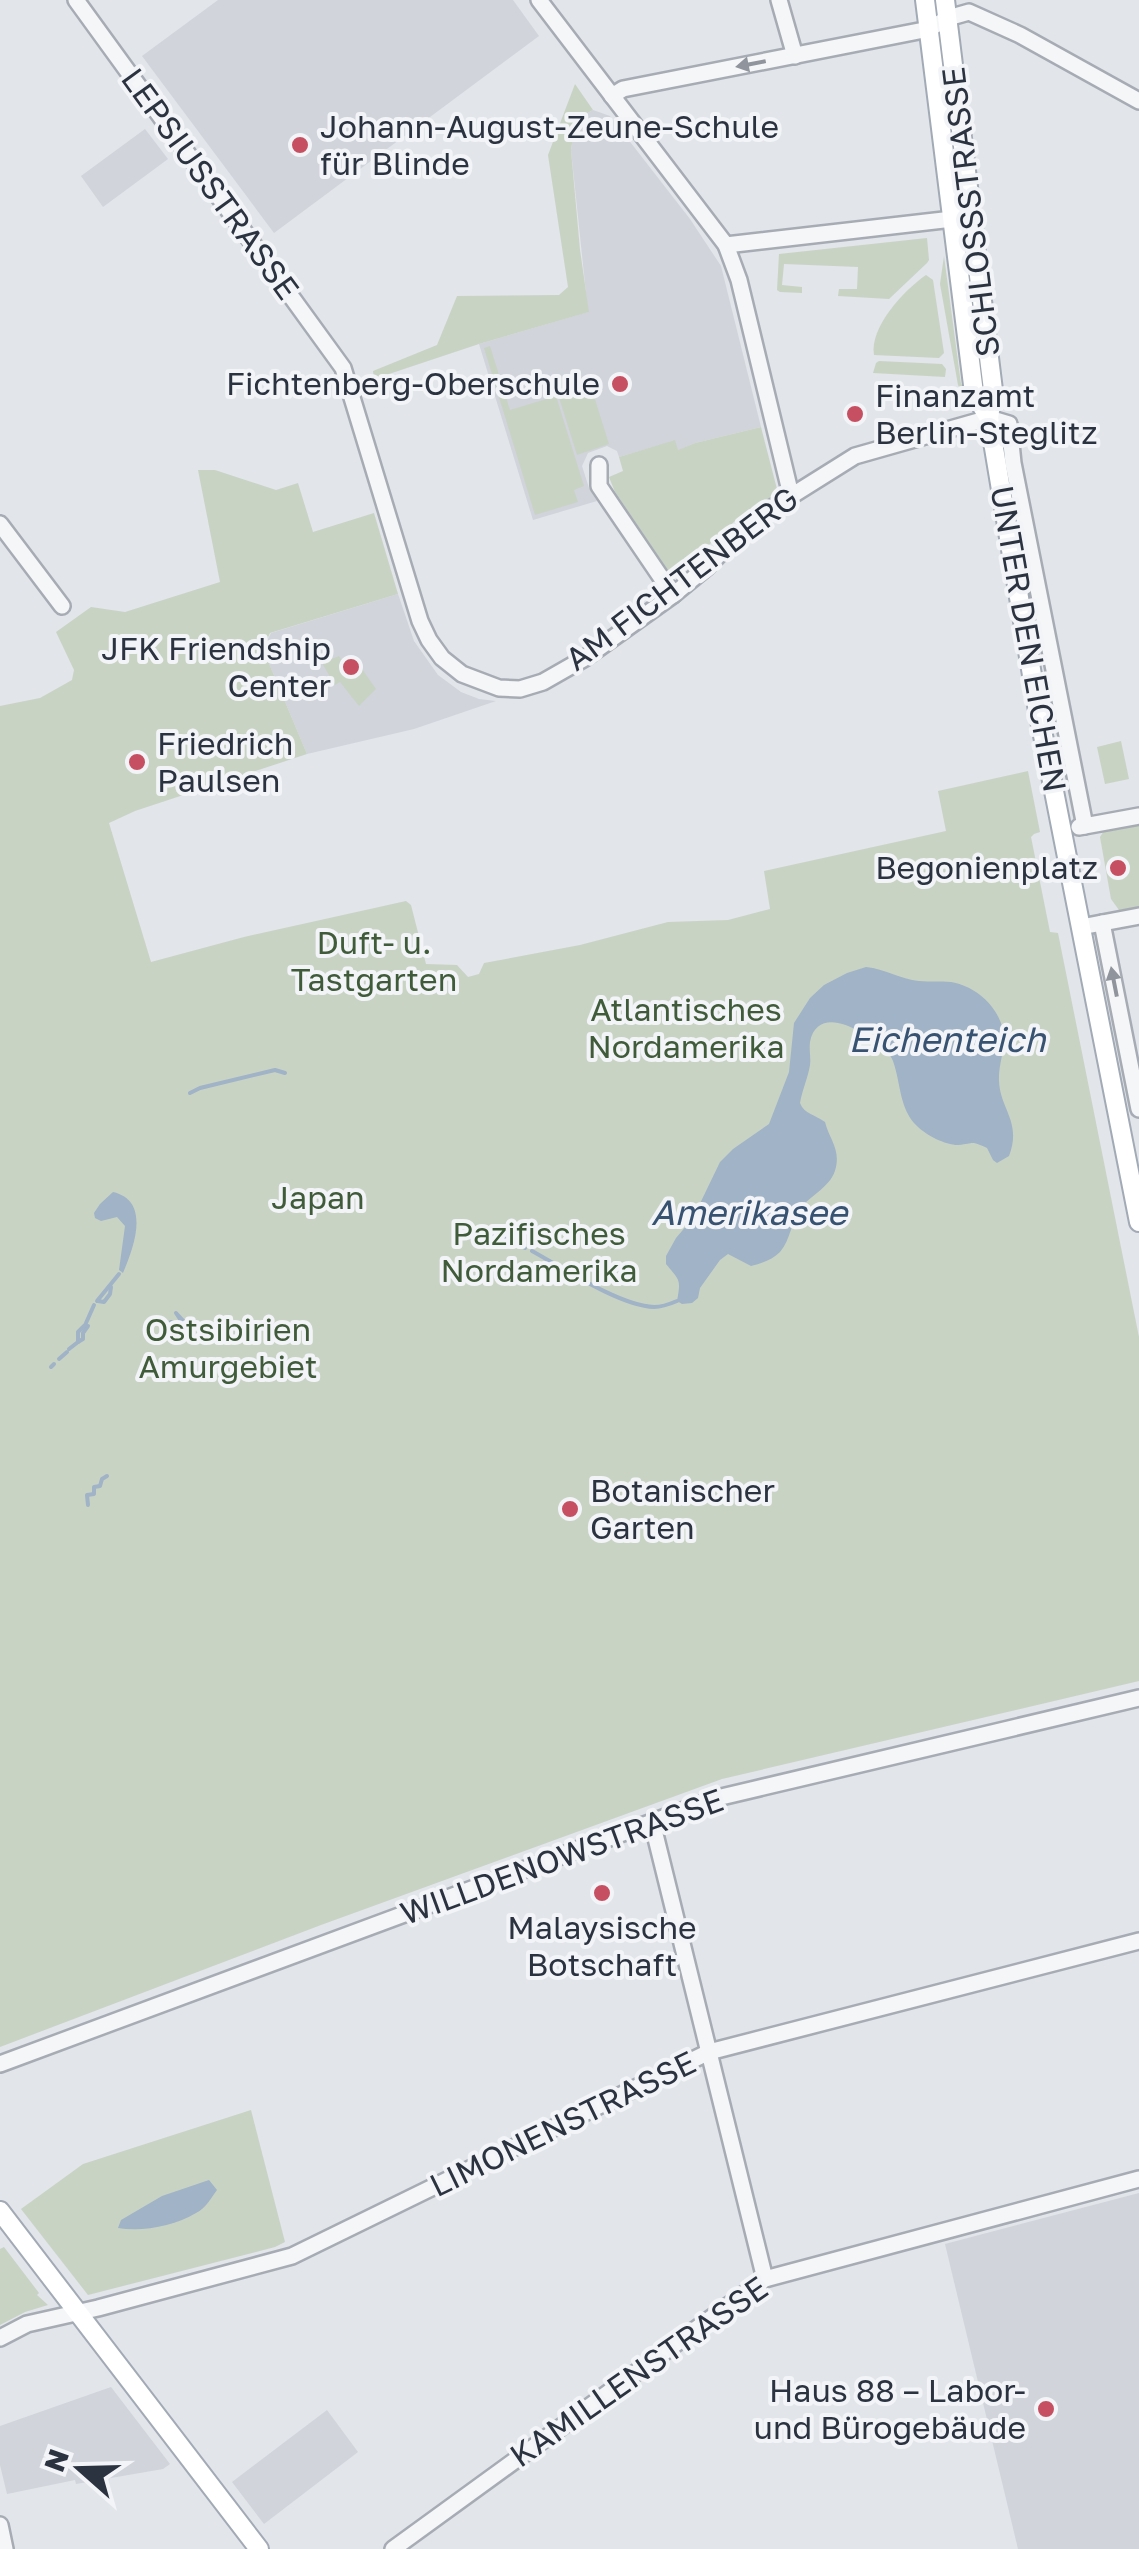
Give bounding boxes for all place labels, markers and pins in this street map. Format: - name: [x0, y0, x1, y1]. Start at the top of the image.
- place label: Johann-August-Zeune-Schule für Blinde: [320, 107, 779, 182]
- marker: Johann-August-Zeune-Schule für Blinde: [289, 134, 311, 156]
- place label: Fichtenberg-Oberschule: [226, 364, 600, 402]
- marker: Fichtenberg-Oberschule: [609, 373, 631, 395]
- place label: Finanzamt Berlin-Steglitz: [875, 376, 1098, 451]
- marker: Finanzamt Berlin-Steglitz: [844, 403, 866, 425]
- place label: JFK Friendship Center: [101, 629, 331, 704]
- marker: JFK Friendship Center: [340, 656, 362, 678]
- place label: Friedrich Paulsen: [157, 724, 294, 799]
- marker: Friedrich Paulsen: [126, 751, 148, 773]
- place label: Begonienplatz: [875, 848, 1098, 886]
- marker: Begonienplatz: [1107, 857, 1129, 879]
- place label: Botanischer Garten: [590, 1471, 775, 1546]
- marker: Botanischer Garten: [559, 1498, 581, 1520]
- marker: Malaysische Botschaft: [591, 1882, 613, 1904]
- place label: Malaysische Botschaft: [507, 1908, 697, 1983]
- place label: Haus 88 – Labor- und Bürogebäude: [754, 2371, 1026, 2446]
- marker: Haus 88 – Labor- und Bürogebäude: [1035, 2398, 1057, 2420]

